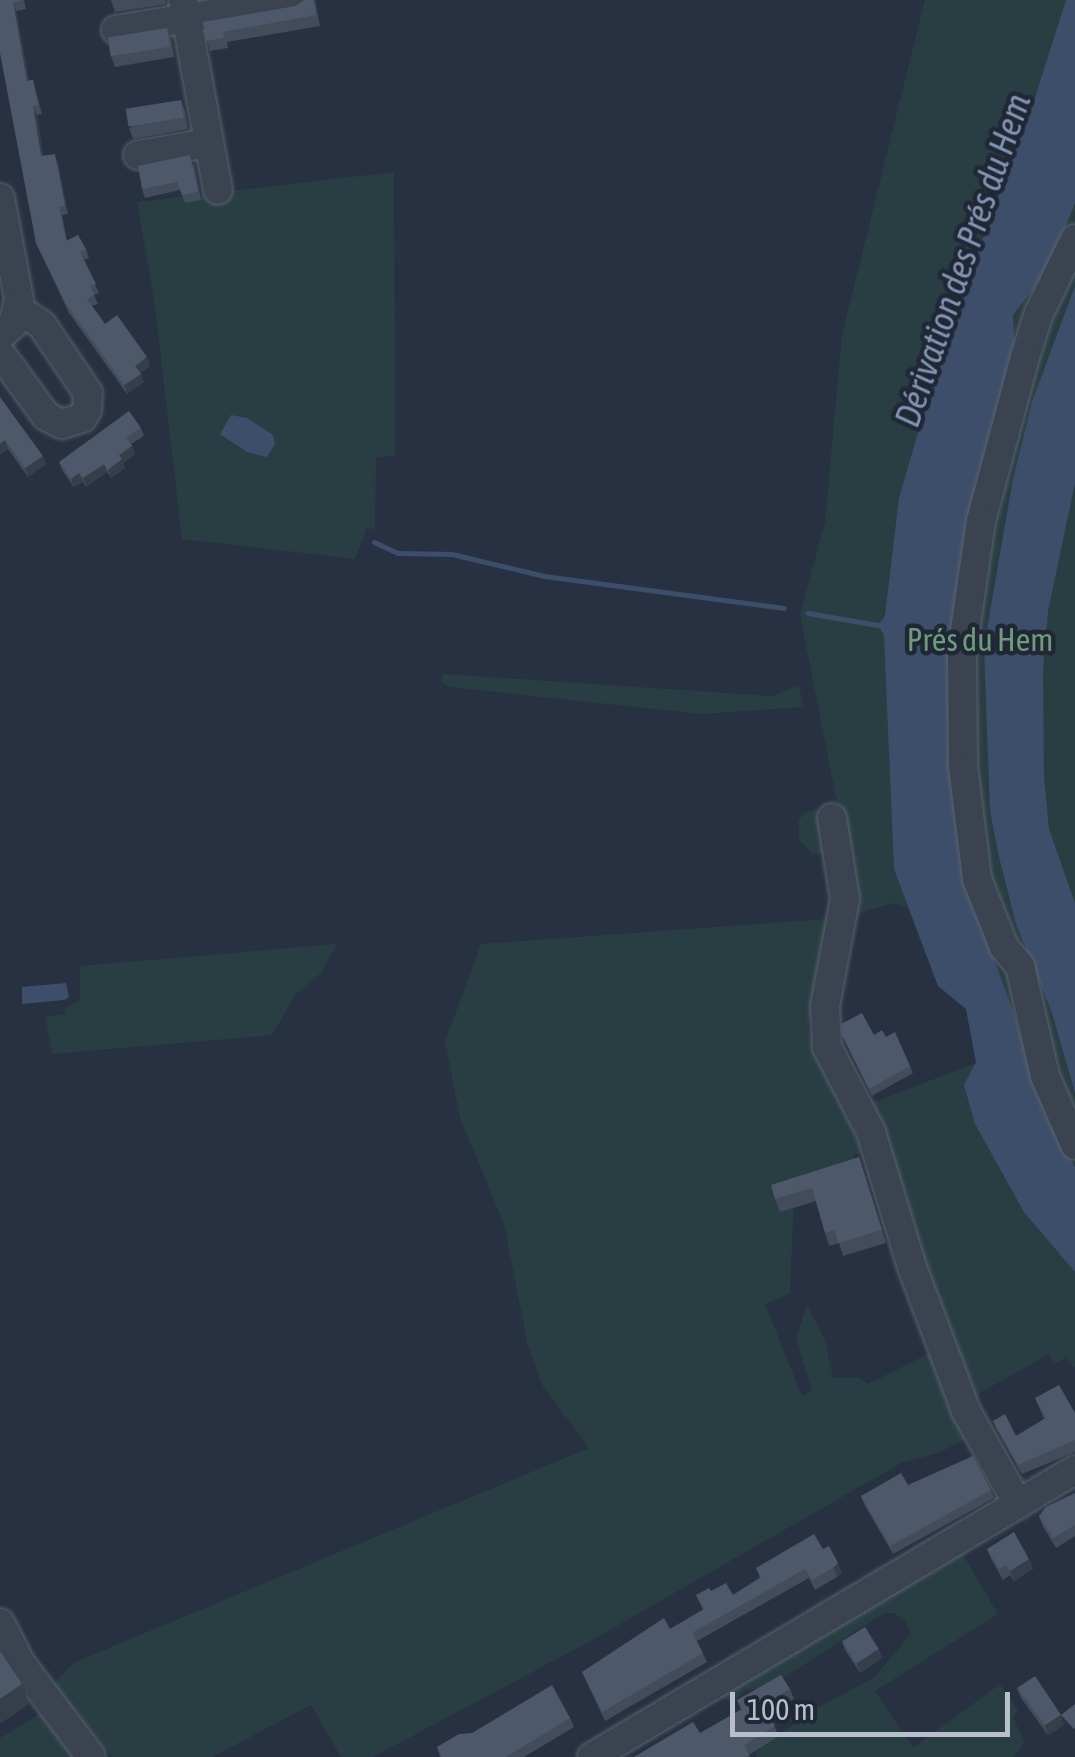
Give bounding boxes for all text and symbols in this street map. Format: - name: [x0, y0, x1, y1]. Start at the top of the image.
- water label: Dérivation des Prés du Hem: [885, 88, 1039, 432]
- park label: Prés du Hem: [907, 621, 1053, 659]
- scale bar: [735, 1672, 1015, 1734]
- text: 100 m: [747, 1692, 815, 1726]

